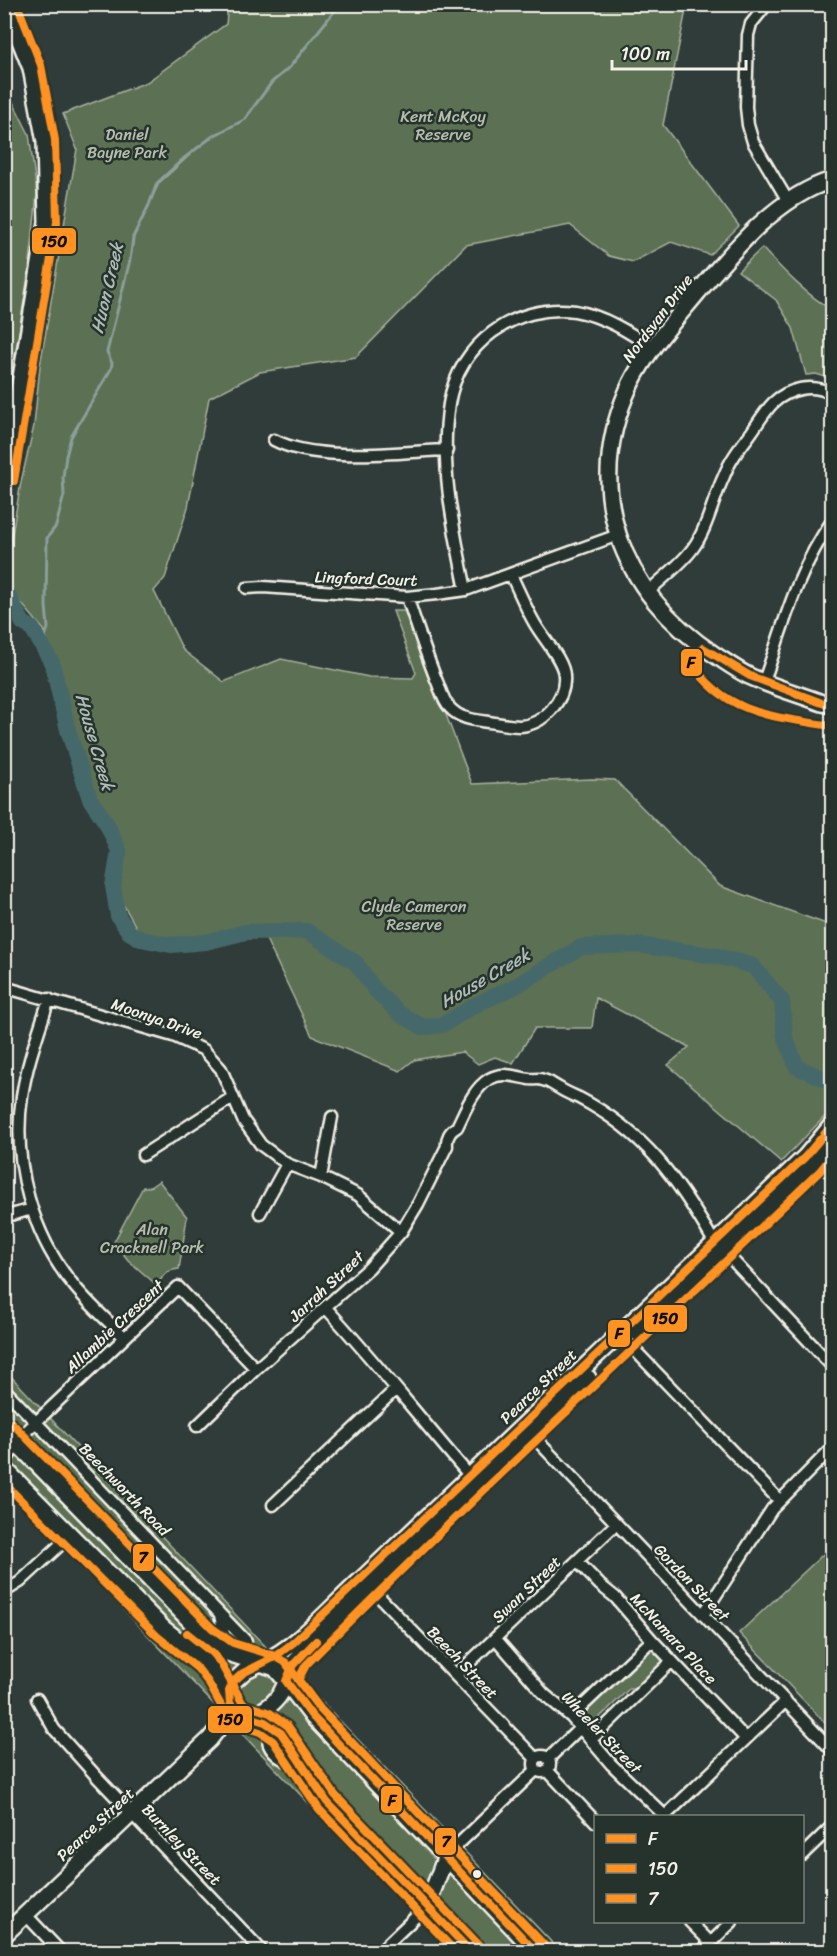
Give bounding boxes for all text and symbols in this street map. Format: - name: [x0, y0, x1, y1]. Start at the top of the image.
- scale bar: [612, 33, 746, 71]
- text: 100 m: [621, 38, 670, 70]
- park label: Kent McKoy Reserve: [400, 102, 486, 149]
- park label: Daniel Bayne Park: [87, 120, 167, 167]
- line badge: 150: [31, 227, 77, 255]
- text: 150: [41, 227, 67, 256]
- water label: Huon Creek: [81, 238, 133, 336]
- street label: Nordsvan Drive: [614, 268, 701, 369]
- street label: Lingford Court: [314, 562, 418, 595]
- line badge: F: [680, 648, 703, 677]
- text: F: [686, 648, 697, 677]
- water label: House Creek: [66, 690, 125, 796]
- park label: Clyde Cameron Reserve: [361, 892, 467, 939]
- water label: House Creek: [434, 938, 537, 1017]
- street label: Moonya Drive: [107, 989, 206, 1048]
- park label: Alan Cracknell Park: [100, 1215, 204, 1262]
- street label: Jarrah Street: [281, 1243, 371, 1330]
- street label: Allambie Crescent: [57, 1272, 171, 1381]
- line badge: 150: [643, 1304, 688, 1333]
- text: 150: [652, 1304, 678, 1333]
- line badge: F: [607, 1319, 631, 1348]
- text: F: [614, 1319, 625, 1348]
- street label: Pearce Street: [493, 1342, 584, 1431]
- street label: Beechworth Road: [72, 1435, 179, 1545]
- street label: Gordon Street: [646, 1536, 737, 1629]
- line badge: 7: [132, 1543, 155, 1572]
- text: 7: [138, 1543, 149, 1572]
- street label: Swan Street: [485, 1548, 568, 1630]
- street label: McNamara Place: [623, 1585, 724, 1691]
- street label: Beech Street: [420, 1619, 506, 1706]
- street label: Wheeler Street: [554, 1684, 649, 1781]
- line badge: 150: [207, 1705, 253, 1734]
- text: 150: [217, 1705, 243, 1734]
- street label: Pearce Street: [49, 1780, 141, 1869]
- line badge: F: [380, 1785, 403, 1814]
- text: F: [387, 1786, 398, 1815]
- street label: Burnley Street: [135, 1796, 229, 1892]
- legend: [594, 1815, 804, 1923]
- text: F: [648, 1823, 659, 1855]
- line badge: 7: [434, 1827, 457, 1856]
- text: 7: [441, 1827, 452, 1856]
- text: 150: [648, 1853, 678, 1885]
- unlabelled marker: [471, 1868, 483, 1880]
- text: 7: [648, 1883, 660, 1915]

